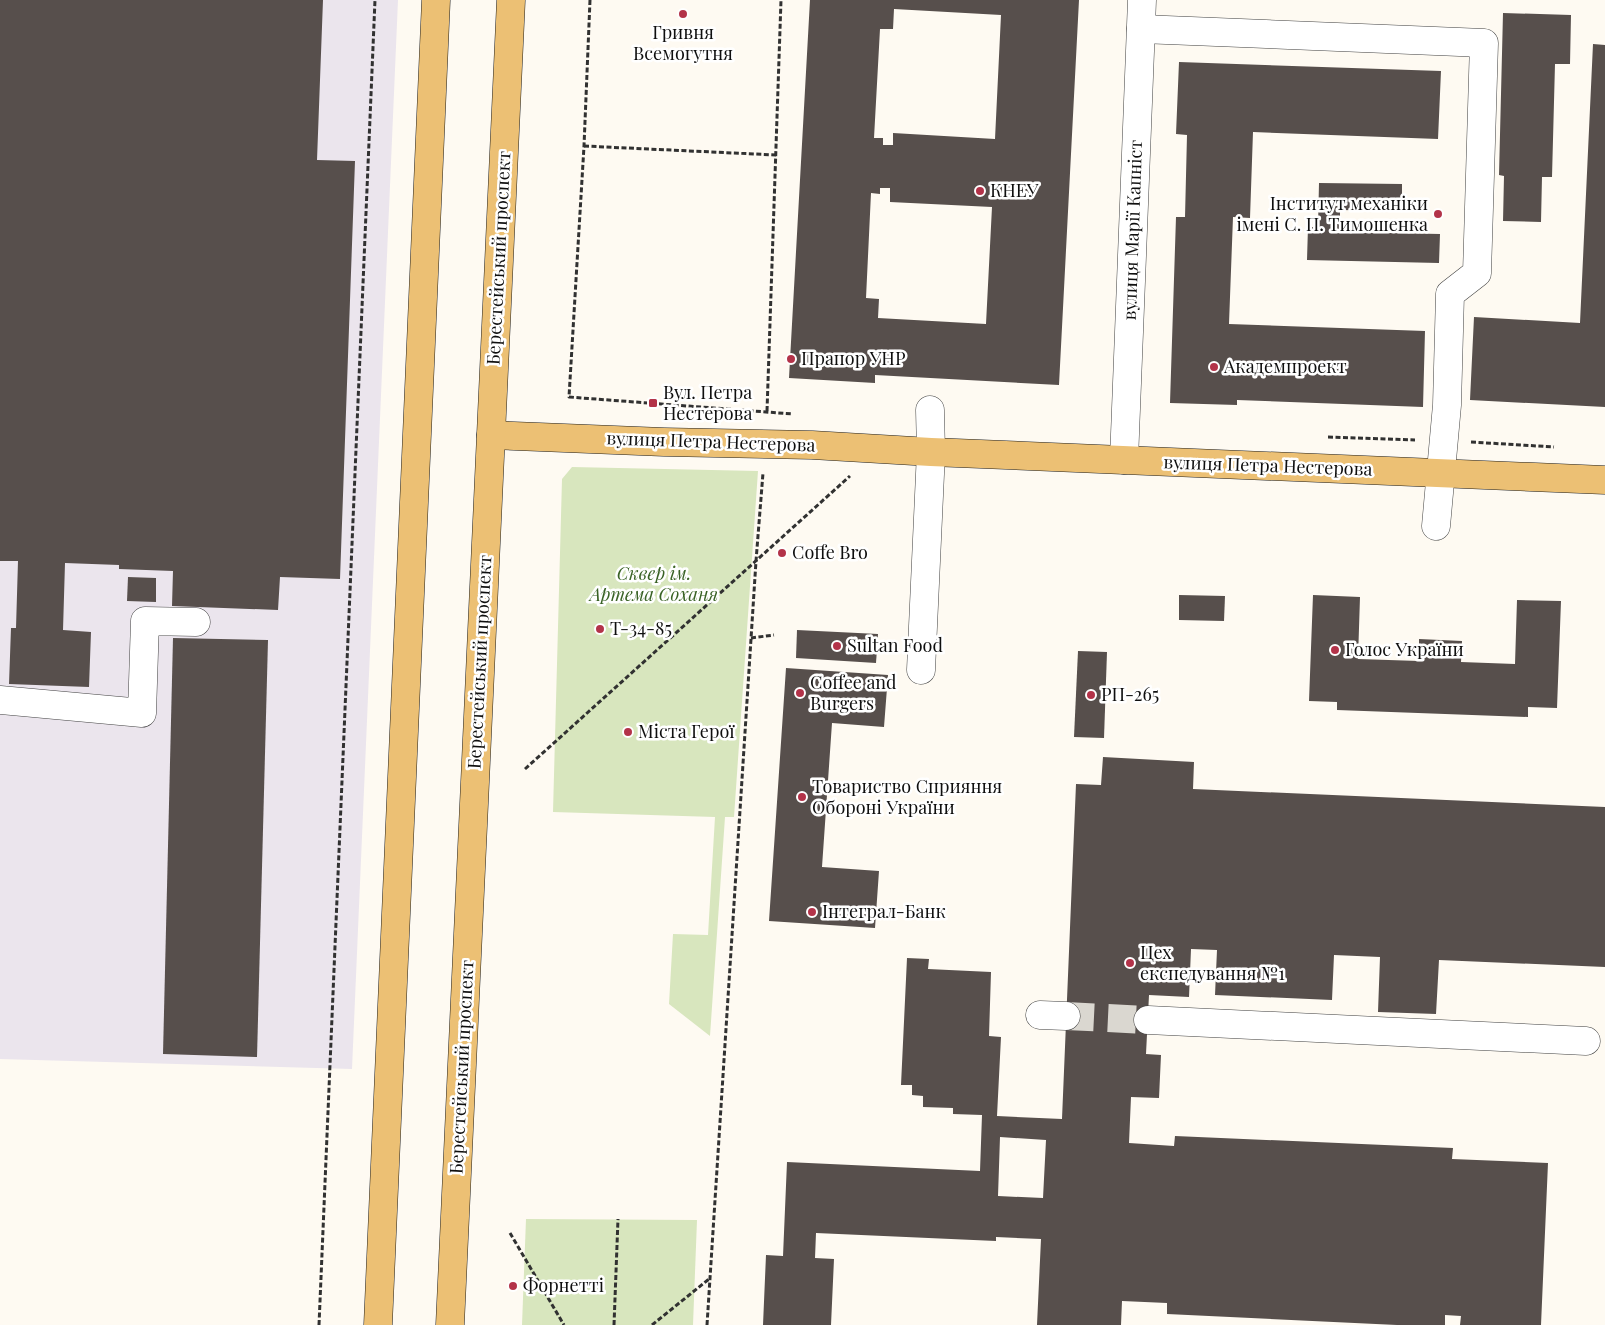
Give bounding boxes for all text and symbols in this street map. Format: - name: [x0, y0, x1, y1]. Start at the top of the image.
- marker: Гривня Всемогутня: [677, 8, 689, 20]
- place label: Гривня Всемогутня: [633, 20, 733, 65]
- street label: вулиця Марії Капніст: [1117, 139, 1147, 321]
- street label: Берестейський проспект: [480, 150, 516, 366]
- place label: КНЕУ: [990, 178, 1039, 202]
- marker: КНЕУ: [974, 185, 986, 197]
- place label: Інститут механіки імені С. П. Тимошенка: [1236, 191, 1428, 236]
- marker: Інститут механіки імені С. П. Тимошенка: [1432, 208, 1444, 220]
- place label: Прапор УНР: [801, 346, 906, 370]
- marker: Прапор УНР: [785, 353, 797, 365]
- place label: Академпроект: [1223, 354, 1347, 378]
- marker: Академпроект: [1208, 361, 1220, 373]
- place label: Вул. Петра Нестерова: [663, 380, 752, 425]
- marker: Вул. Петра Нестерова: [647, 397, 659, 409]
- street label: вулиця Петра Нестерова: [606, 425, 816, 457]
- street label: вулиця Петра Нестерова: [1163, 449, 1373, 481]
- place label: Coffe Bro: [792, 540, 868, 564]
- marker: Coffe Bro: [776, 547, 788, 559]
- street label: Берестейський проспект: [461, 554, 497, 770]
- park label: Сквер ім. Артема Соханя: [588, 561, 718, 606]
- place label: Т-34-85: [610, 616, 672, 640]
- marker: Т-34-85: [594, 623, 606, 635]
- place label: Sultan Food: [847, 633, 943, 657]
- place label: Голос України: [1345, 637, 1464, 661]
- marker: Sultan Food: [831, 640, 843, 652]
- marker: Голос України: [1329, 644, 1341, 656]
- place label: Coffee and Burgers: [810, 670, 897, 715]
- place label: РП-265: [1101, 682, 1159, 706]
- marker: Coffee and Burgers: [794, 687, 806, 699]
- marker: РП-265: [1085, 689, 1097, 701]
- place label: Міста Герої: [638, 719, 735, 743]
- marker: Міста Герої: [622, 726, 634, 738]
- place label: Товариство Сприяння Обороні України: [812, 774, 1002, 819]
- marker: Товариство Сприяння Обороні України: [796, 791, 808, 803]
- place label: Інтеграл-Банк: [822, 899, 946, 923]
- marker: Інтеграл-Банк: [806, 906, 818, 918]
- place label: Цех експедування №1: [1140, 940, 1285, 985]
- marker: Цех експедування №1: [1124, 957, 1136, 969]
- street label: Берестейський проспект: [443, 959, 479, 1175]
- place label: Форнетті: [523, 1273, 604, 1297]
- marker: Форнетті: [507, 1280, 519, 1292]

